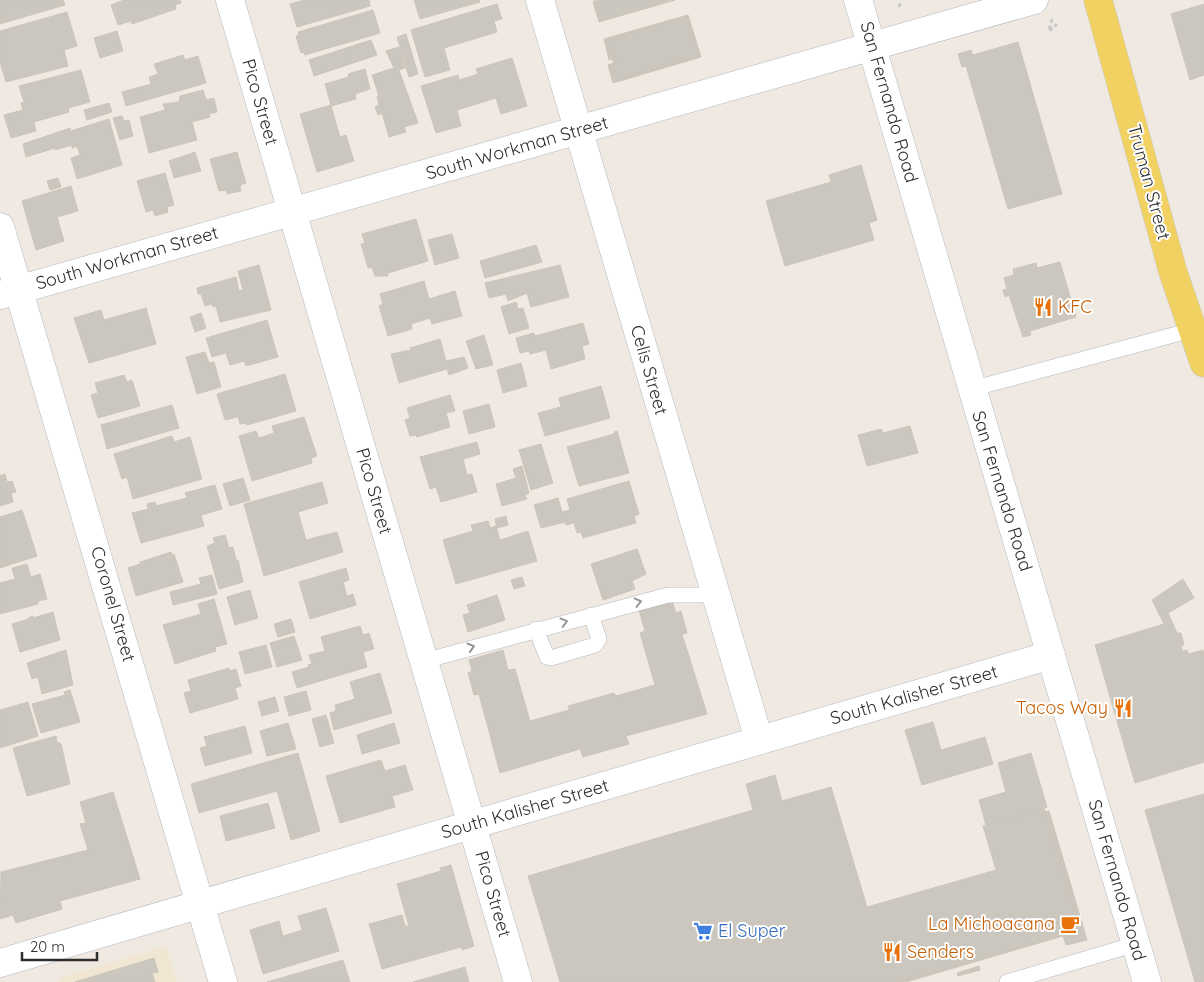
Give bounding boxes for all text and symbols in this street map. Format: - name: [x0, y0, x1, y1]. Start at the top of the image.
- street label: San Fernando Road: [855, 19, 923, 185]
- street label: Pico Street: [237, 56, 284, 148]
- street label: South Workman Street: [423, 110, 611, 185]
- street label: Truman Street: [1123, 122, 1176, 242]
- street label: South Workman Street: [33, 220, 221, 295]
- place label: KFC: [1058, 295, 1092, 318]
- restaurant icon: KFC: [1032, 296, 1054, 318]
- street label: Celis Street: [626, 322, 673, 417]
- street label: San Fernando Road: [967, 408, 1038, 574]
- street label: Pico Street: [351, 445, 398, 537]
- street label: Coronel Street: [86, 544, 141, 664]
- one-way arrow: [634, 598, 642, 608]
- one-way arrow: [559, 617, 568, 628]
- one-way arrow: [466, 642, 474, 652]
- street label: South Kalisher Street: [827, 660, 1000, 729]
- place label: Tacos Way: [1016, 696, 1108, 719]
- restaurant icon: Tacos Way: [1112, 697, 1134, 719]
- street label: South Kalisher Street: [438, 774, 611, 843]
- street label: San Fernando Road: [1083, 797, 1151, 963]
- street label: Pico Street: [470, 848, 517, 940]
- place label: La Michoacana: [928, 912, 1055, 935]
- cafe icon: La Michoacana: [1059, 913, 1081, 935]
- place label: El Super: [718, 919, 786, 942]
- supermarket icon: El Super: [692, 920, 714, 942]
- scale bar: [22, 930, 98, 962]
- text: 20 m: [30, 937, 65, 956]
- place label: Senders: [907, 940, 974, 963]
- restaurant icon: Senders: [881, 941, 903, 963]

